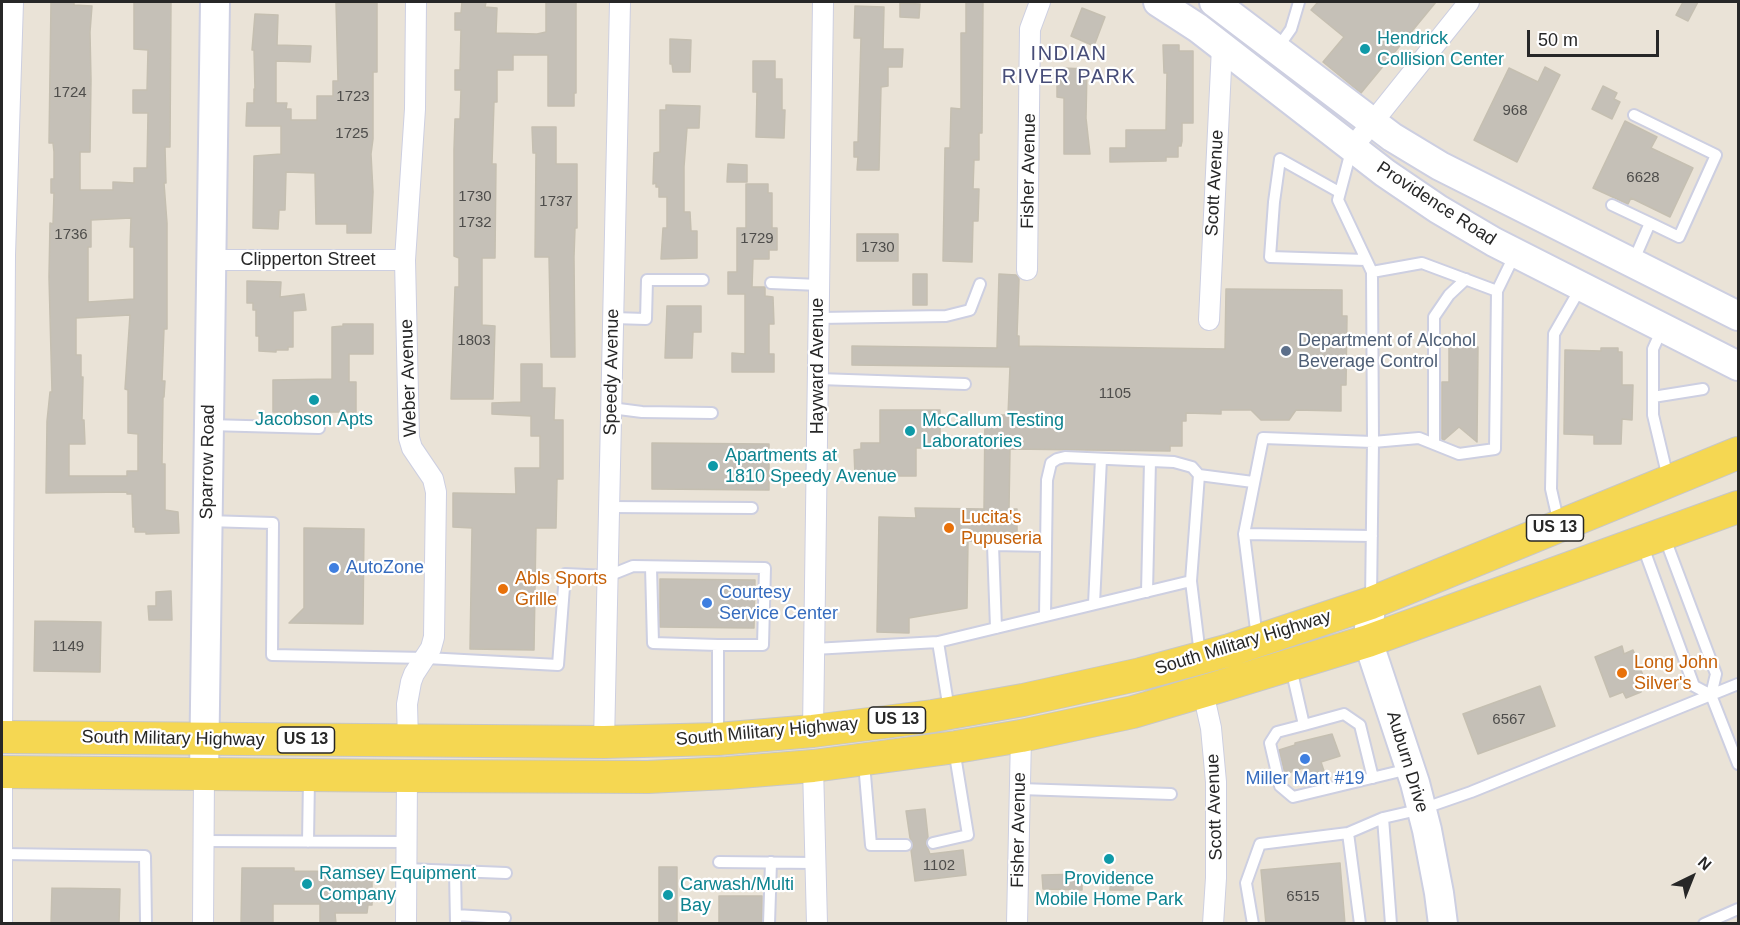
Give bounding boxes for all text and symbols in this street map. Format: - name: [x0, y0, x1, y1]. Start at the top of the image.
- scale bar: [1530, 18, 1662, 56]
- place label: Hendrick Collision Center: [1377, 28, 1504, 70]
- text: 50 m: [1538, 30, 1578, 50]
- district label: INDIAN RIVER PARK: [1002, 42, 1136, 89]
- marker: Hendrick Collision Center: [1358, 42, 1372, 56]
- house number: 1724: [53, 84, 87, 102]
- house number: 1723: [336, 88, 370, 106]
- house number: 968: [1502, 102, 1528, 120]
- street label: Fisher Avenue: [1017, 113, 1041, 229]
- house number: 1725: [335, 125, 369, 143]
- street label: Scott Avenue: [1201, 129, 1229, 237]
- street label: Providence Road: [1372, 157, 1500, 251]
- house number: 6628: [1626, 169, 1660, 187]
- house number: 1730: [458, 188, 492, 206]
- house number: 1737: [539, 193, 573, 211]
- house number: 1732: [458, 214, 492, 232]
- house number: 1736: [54, 226, 88, 244]
- house number: 1729: [740, 230, 774, 248]
- house number: 1730: [861, 239, 895, 257]
- street label: Clipperton Street: [240, 249, 376, 271]
- street label: Hayward Avenue: [807, 298, 829, 434]
- street label: Speedy Avenue: [600, 308, 624, 436]
- street label: Weber Avenue: [396, 318, 422, 438]
- place label: Department of Alcohol Beverage Control: [1298, 330, 1476, 372]
- house number: 1803: [457, 332, 491, 350]
- marker: Department of Alcohol Beverage Control: [1279, 344, 1293, 358]
- house number: 1105: [1099, 385, 1131, 403]
- marker: Jacobson Apts: [307, 393, 321, 407]
- street label: Sparrow Road: [196, 404, 220, 520]
- place label: Jacobson Apts: [255, 409, 373, 431]
- place label: McCallum Testing Laboratories: [922, 410, 1064, 452]
- marker: McCallum Testing Laboratories: [903, 424, 917, 438]
- place label: Apartments at 1810 Speedy Avenue: [725, 445, 897, 488]
- marker: Apartments at 1810 Speedy Avenue: [706, 459, 720, 473]
- place label: Lucita's Pupuseria: [961, 507, 1042, 550]
- road number: US 13: [1526, 515, 1584, 541]
- marker: Lucita's Pupuseria: [942, 521, 956, 535]
- place label: AutoZone: [346, 557, 424, 579]
- marker: AutoZone: [327, 561, 341, 575]
- place label: Abls Sports Grille: [515, 568, 607, 610]
- marker: Abls Sports Grille: [496, 582, 510, 596]
- place label: Courtesy Service Center: [719, 582, 838, 624]
- marker: Courtesy Service Center: [700, 596, 714, 610]
- street label: South Military Highway: [1152, 606, 1334, 680]
- house number: 1149: [52, 638, 84, 656]
- place label: Long John Silver's: [1634, 652, 1718, 694]
- marker: Long John Silver's: [1615, 666, 1629, 680]
- road number: US 13: [868, 707, 926, 733]
- street label: Auburn Drive: [1381, 709, 1433, 815]
- house number: 6567: [1492, 711, 1526, 729]
- street label: South Military Highway: [675, 713, 859, 751]
- street label: South Military Highway: [81, 727, 265, 751]
- road number: US 13: [278, 727, 334, 753]
- marker: Miller Mart #19: [1298, 752, 1312, 766]
- street label: Scott Avenue: [1202, 753, 1228, 861]
- place label: Miller Mart #19: [1245, 768, 1365, 790]
- street label: Fisher Avenue: [1007, 772, 1031, 888]
- north arrow: [1662, 847, 1722, 907]
- marker: Providence Mobile Home Park: [1102, 852, 1116, 866]
- text: N: [1695, 853, 1715, 874]
- house number: 1102: [923, 857, 955, 875]
- place label: Ramsey Equipment Company: [319, 863, 476, 906]
- place label: Providence Mobile Home Park: [1035, 868, 1183, 910]
- place label: Carwash/Multi Bay: [680, 874, 794, 916]
- marker: Ramsey Equipment Company: [300, 877, 314, 891]
- marker: Carwash/Multi Bay: [661, 888, 675, 902]
- house number: 6515: [1286, 888, 1320, 906]

